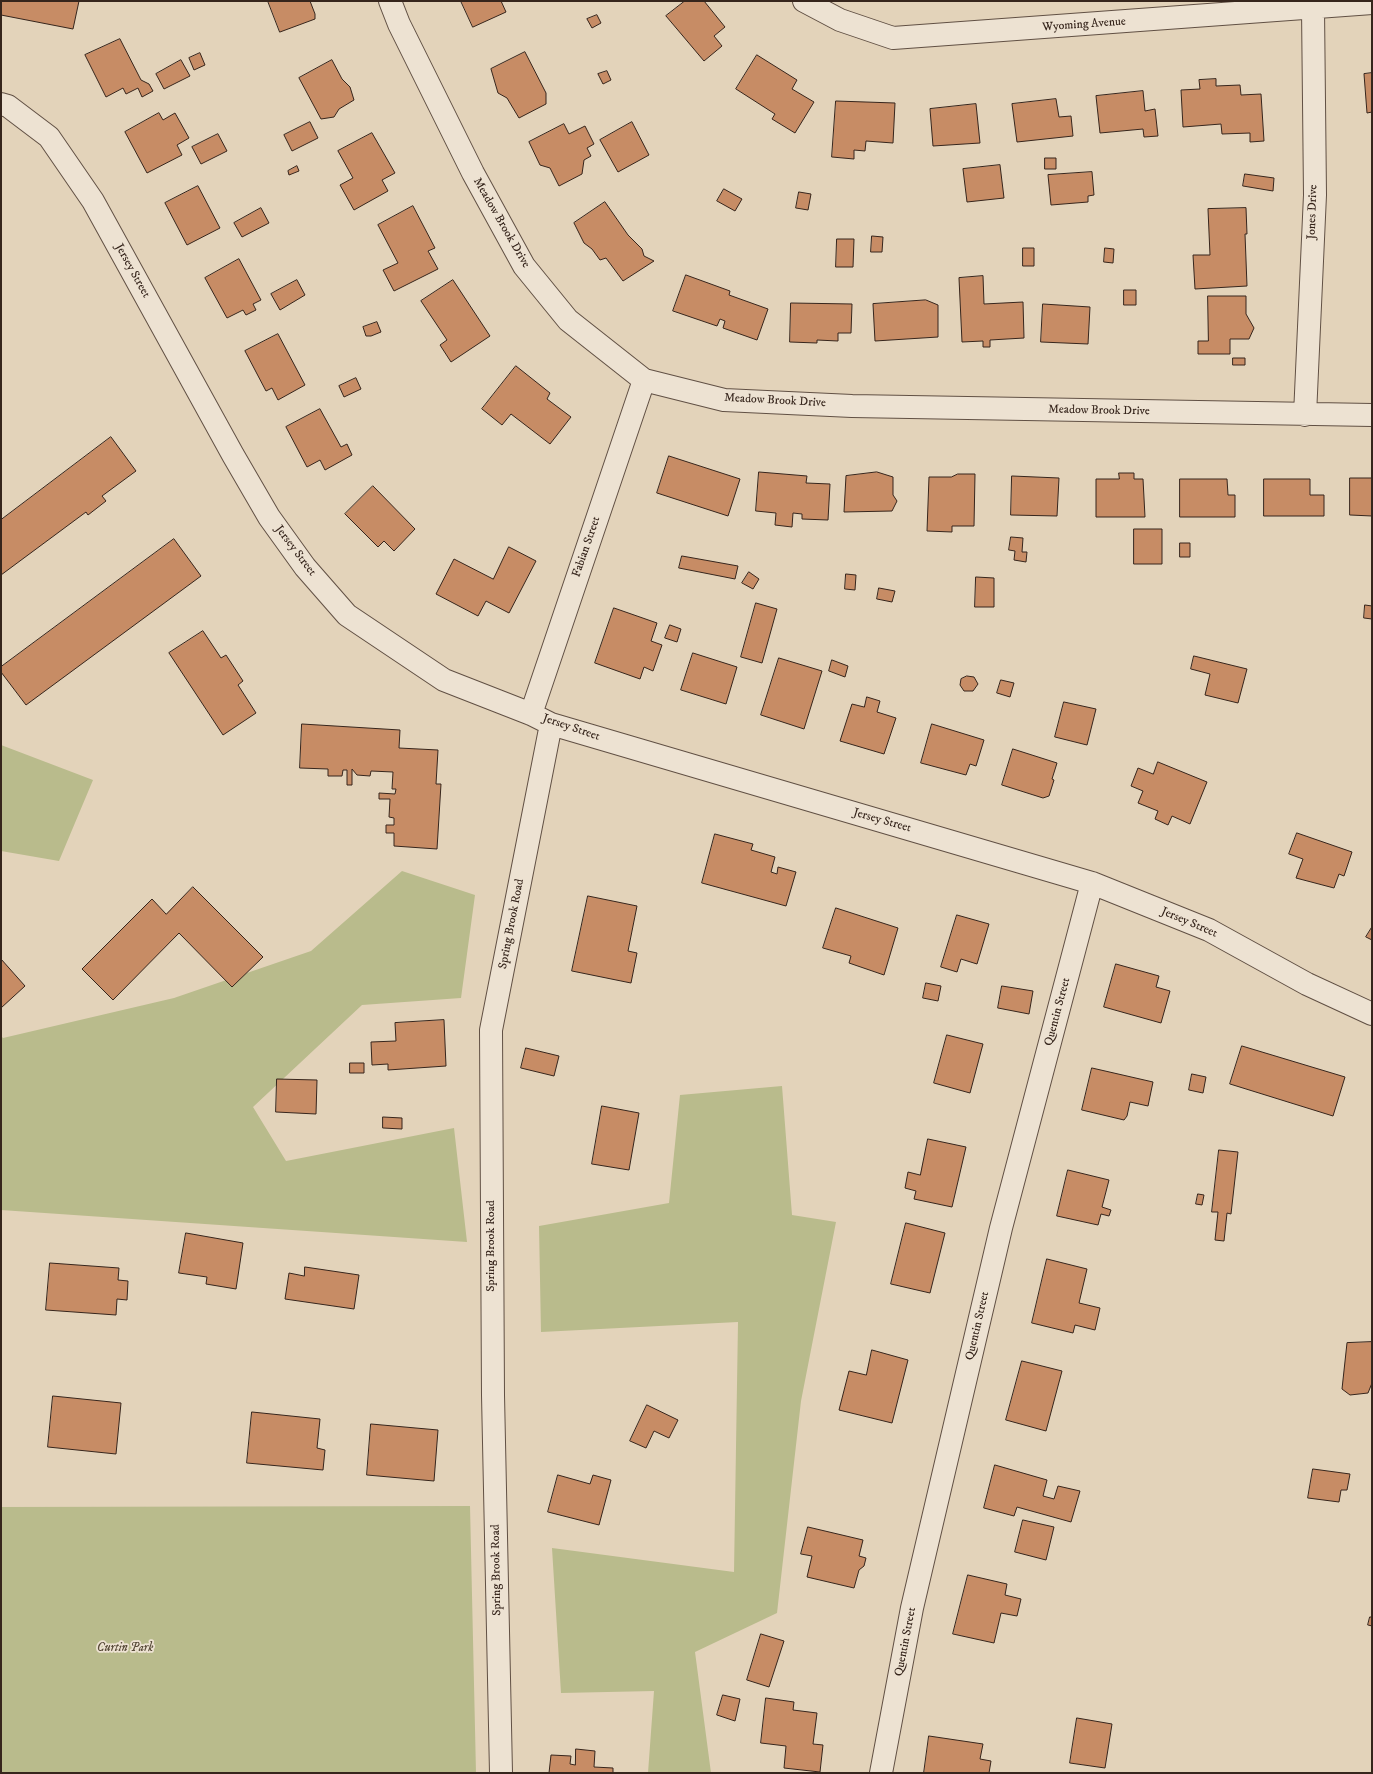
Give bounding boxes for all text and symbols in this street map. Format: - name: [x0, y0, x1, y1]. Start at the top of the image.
- street label: Wyoming Avenue: [1042, 15, 1126, 35]
- street label: Meadow Brook Drive: [469, 175, 533, 271]
- street label: Jones Drive: [1305, 184, 1321, 240]
- street label: Jersey Street: [111, 241, 153, 301]
- street label: Meadow Brook Drive: [724, 391, 826, 411]
- street label: Meadow Brook Drive: [1048, 403, 1150, 419]
- street label: Fabian Street: [570, 515, 604, 579]
- street label: Jersey Street: [271, 523, 319, 579]
- street label: Jersey Street: [540, 711, 602, 745]
- street label: Jersey Street: [851, 806, 913, 836]
- street label: Spring Brook Road: [496, 878, 528, 970]
- street label: Jersey Street: [1159, 905, 1219, 941]
- street label: Quentin Street: [1042, 976, 1074, 1048]
- street label: Spring Brook Road: [485, 1200, 499, 1292]
- street label: Quentin Street: [963, 1290, 993, 1362]
- street label: Spring Brook Road: [489, 1524, 505, 1616]
- street label: Quentin Street: [892, 1606, 920, 1678]
- park label: Curtin Park: [97, 1642, 153, 1656]

